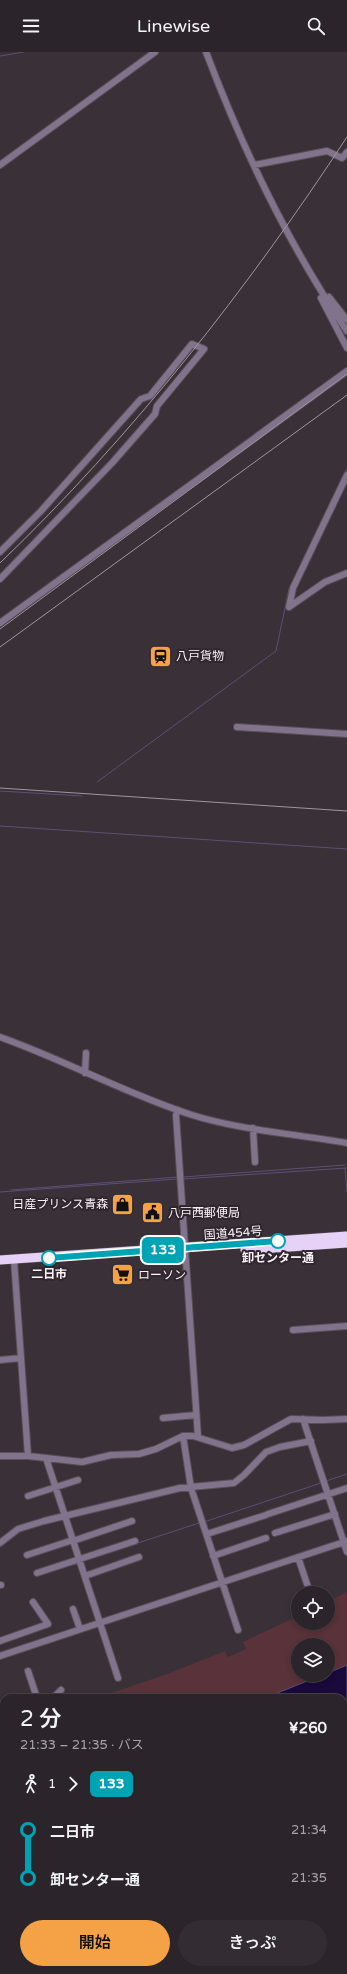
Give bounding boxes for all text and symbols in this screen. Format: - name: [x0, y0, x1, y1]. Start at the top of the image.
- icon: menu: [20, 15, 42, 37]
- text: Linewise: [137, 15, 210, 37]
- icon: search: [305, 15, 327, 37]
- station icon: 八戸貨物: [147, 643, 173, 669]
- place label: 八戸貨物: [176, 649, 224, 663]
- shop icon: 日産プリンス青森: [110, 1191, 136, 1217]
- place label: 日産プリンス青森: [12, 1197, 108, 1211]
- public building icon: 八戸西郵便局: [139, 1200, 165, 1226]
- place label: 八戸西郵便局: [168, 1206, 240, 1220]
- street label: 国道454号: [203, 1224, 263, 1242]
- marker: 卸センター通: [270, 1233, 286, 1249]
- line badge: 133: [140, 1237, 186, 1263]
- text: 133: [150, 1241, 176, 1258]
- marker: 二日市: [41, 1250, 57, 1266]
- place label: 卸センター通: [242, 1251, 314, 1265]
- supermarket icon: ローソン: [110, 1262, 136, 1288]
- place label: 二日市: [31, 1267, 67, 1281]
- place label: ローソン: [138, 1268, 186, 1282]
- map controls: [291, 1586, 335, 1682]
- button: locate: [291, 1586, 335, 1630]
- button: layers: [291, 1638, 335, 1682]
- text: 2 分: [20, 1706, 62, 1732]
- text: ¥260: [289, 1719, 327, 1737]
- text: 21:33 – 21:35 · バス: [20, 1737, 144, 1753]
- icon: walk: [20, 1773, 42, 1795]
- icon: forward: [62, 1773, 84, 1795]
- text: 133: [98, 1775, 125, 1792]
- text: 1: [48, 1776, 56, 1792]
- text: 21:34: [291, 1822, 327, 1838]
- text: 二日市: [50, 1823, 95, 1841]
- text: 21:35: [291, 1870, 327, 1886]
- text: 卸センター通: [50, 1871, 140, 1889]
- button: 開始: [20, 1920, 170, 1966]
- button: きっぷ: [178, 1920, 327, 1966]

